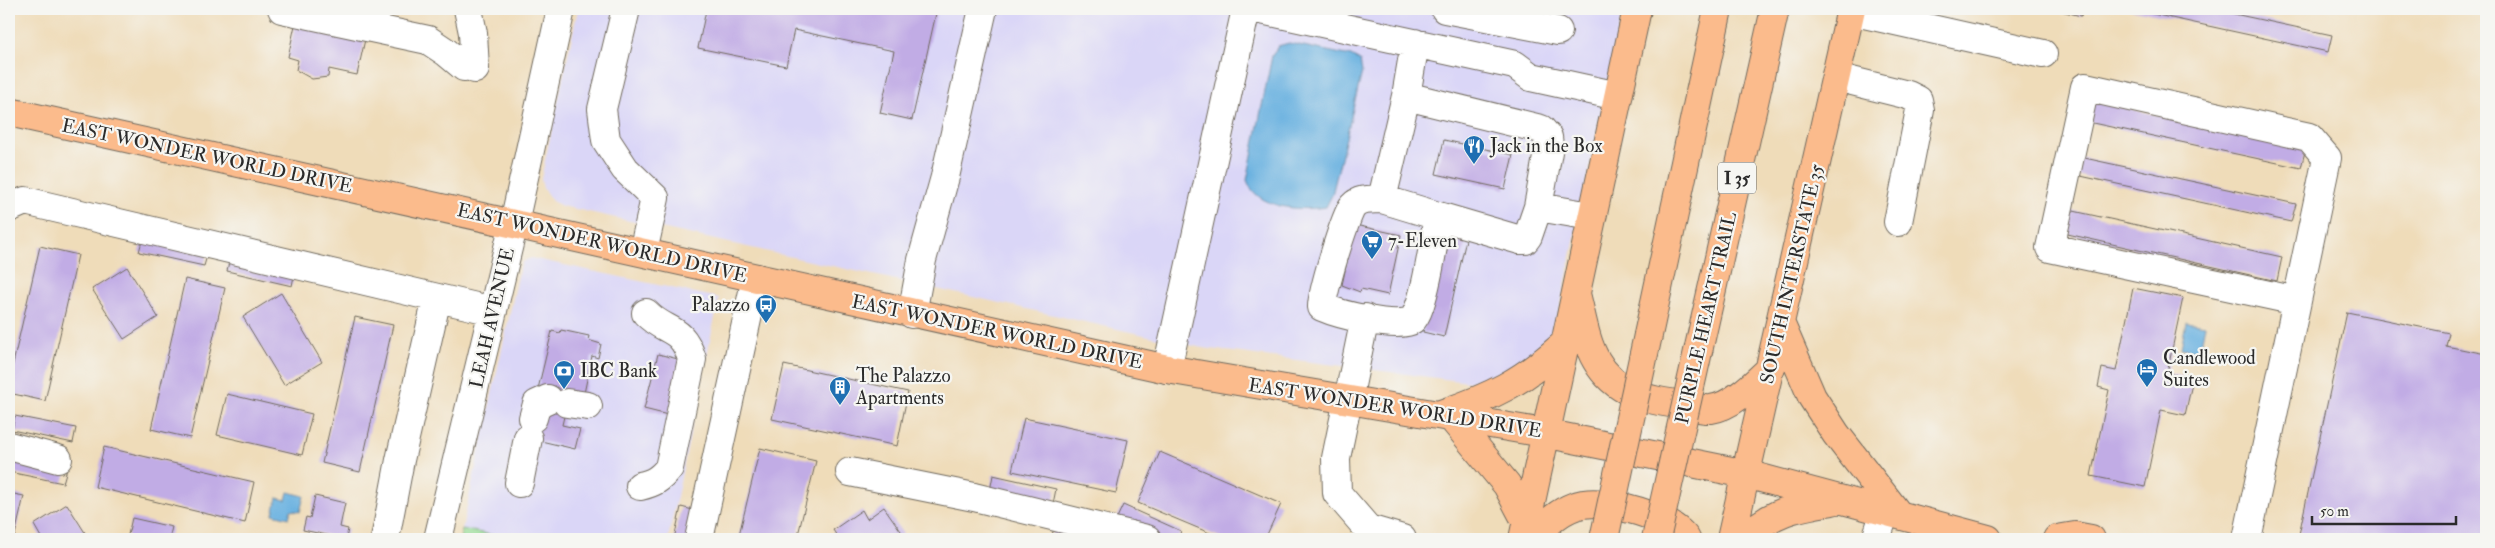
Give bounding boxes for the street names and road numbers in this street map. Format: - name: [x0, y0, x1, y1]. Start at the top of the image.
- street label: EAST WONDER WORLD DRIVE: [59, 113, 355, 199]
- street label: SOUTH INTERSTATE 35: [1755, 161, 1829, 386]
- road number: I 35: [1718, 162, 1756, 194]
- street label: EAST WONDER WORLD DRIVE: [455, 198, 750, 288]
- street label: PURPLE HEART TRAIL: [1670, 209, 1742, 426]
- street label: LEAH AVENUE: [464, 245, 520, 391]
- street label: EAST WONDER WORLD DRIVE: [849, 289, 1145, 375]
- street label: EAST WONDER WORLD DRIVE: [1247, 373, 1544, 443]

